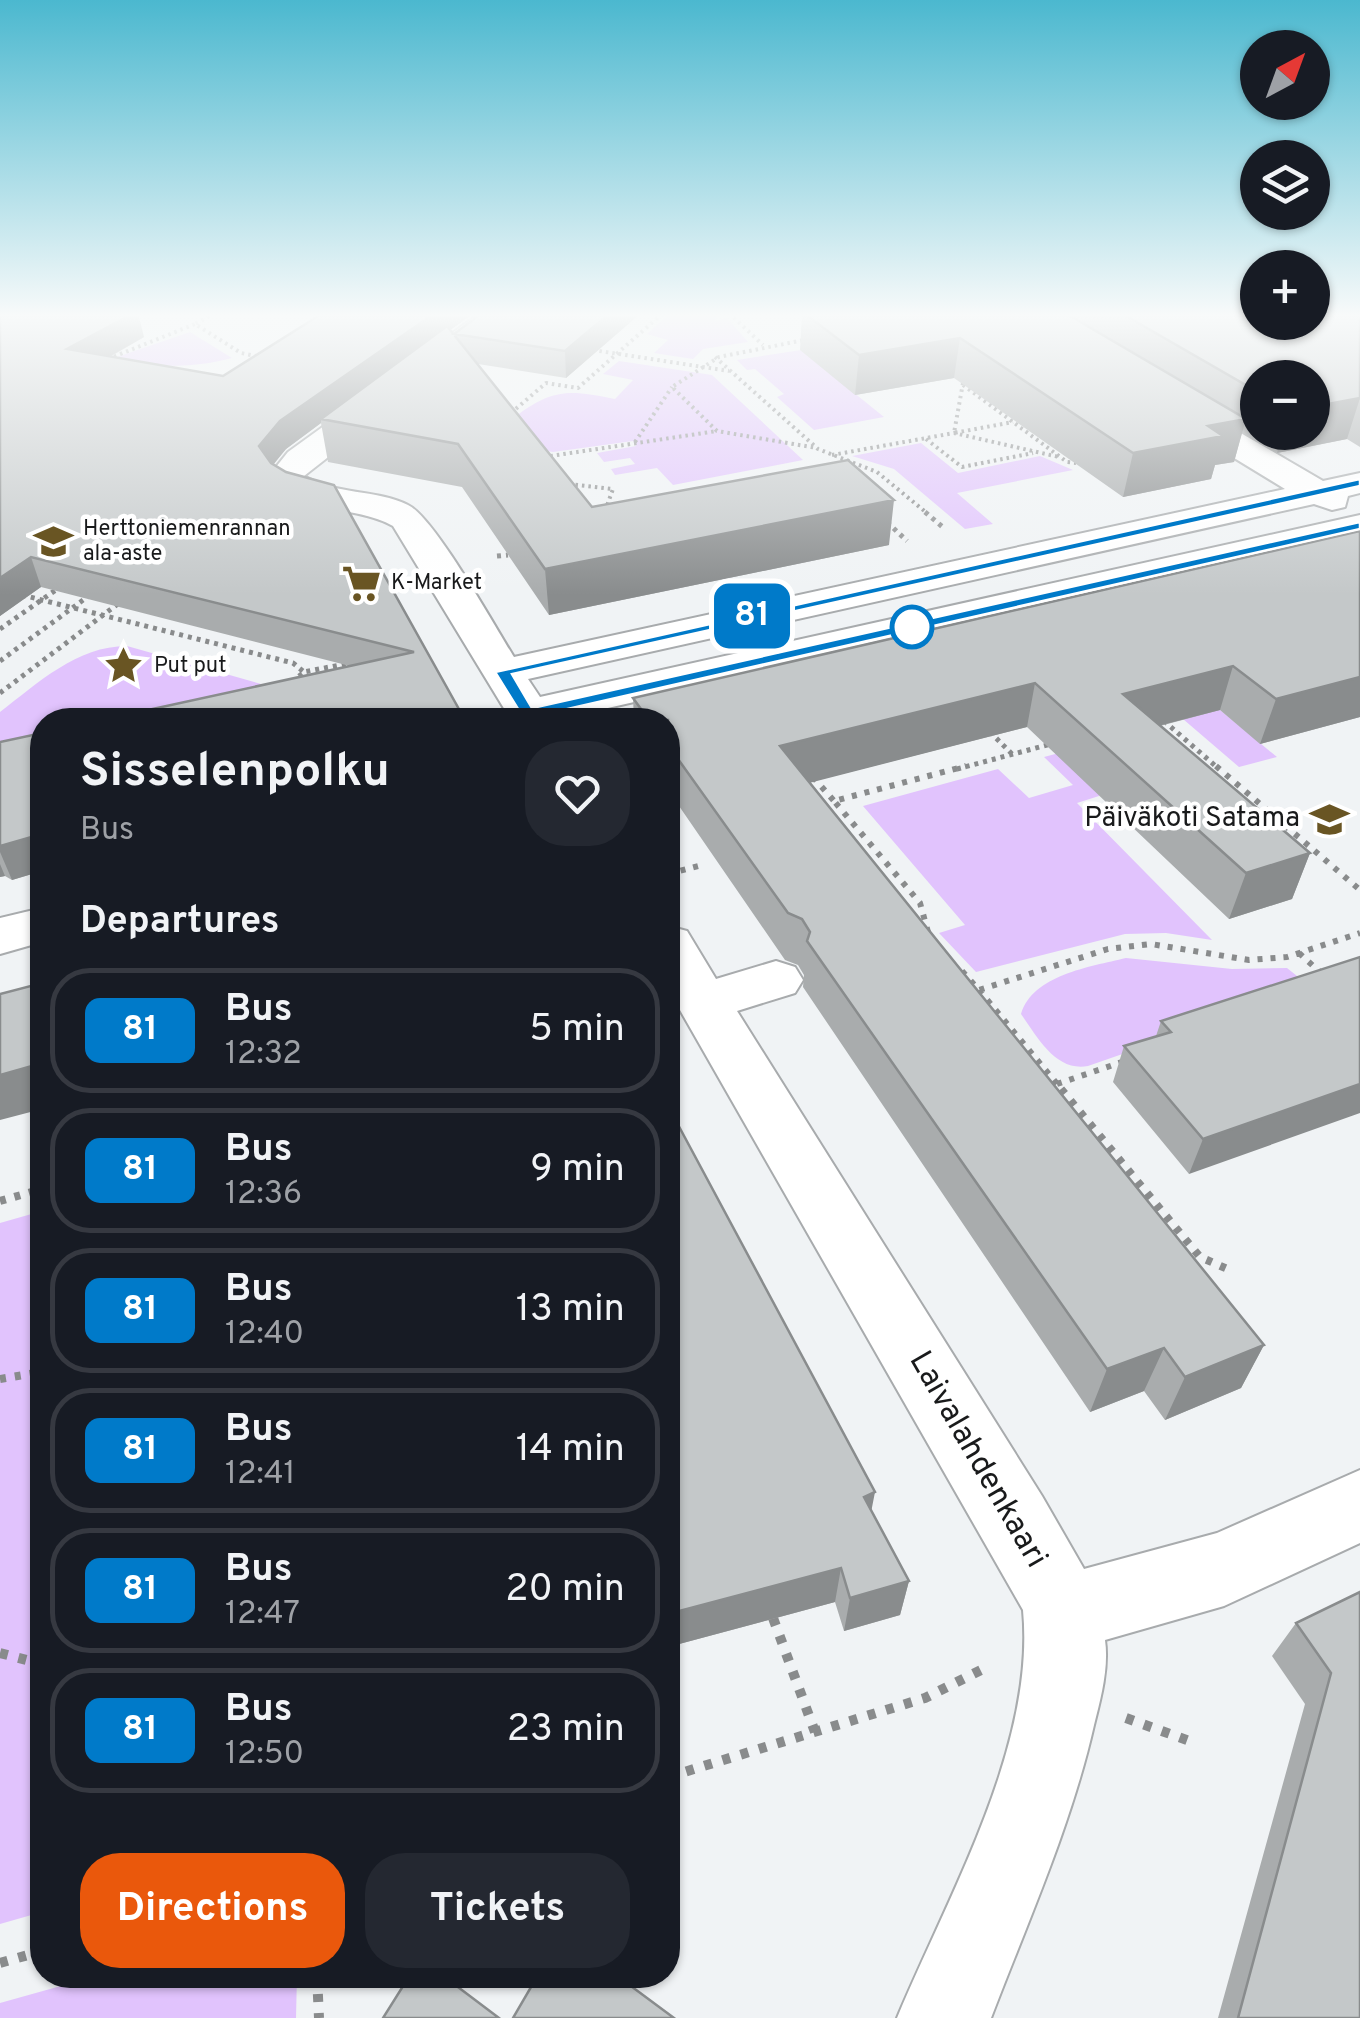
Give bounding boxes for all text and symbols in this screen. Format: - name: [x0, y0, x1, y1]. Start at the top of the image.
- north arrow: [1240, 30, 1330, 120]
- map controls: [1240, 30, 1330, 450]
- button: layers: [1240, 140, 1330, 230]
- button: +: [1240, 250, 1330, 340]
- button: −: [1240, 360, 1330, 450]
- place label: Herttoniemenrannan ala-aste: [83, 516, 291, 568]
- school or university icon: Herttoniemenrannan ala-aste: [32, 521, 74, 563]
- supermarket icon: K-Market: [340, 562, 382, 604]
- place label: K-Market: [391, 570, 482, 597]
- line badge: 81: [707, 584, 797, 648]
- text: 81: [734, 594, 770, 638]
- unlabelled marker: [891, 606, 933, 648]
- place icon: Put put: [103, 645, 145, 687]
- place label: Put put: [154, 653, 227, 680]
- button: heart: [525, 741, 630, 846]
- text: Sisselenpolku: [80, 743, 390, 803]
- school or university icon: Päiväkoti Satama: [1309, 798, 1351, 840]
- place label: Päiväkoti Satama: [1084, 801, 1300, 837]
- text: Bus: [80, 811, 134, 851]
- text: Departures: [80, 898, 280, 947]
- text: Bus: [225, 986, 292, 1035]
- text: 5 min: [529, 1006, 625, 1055]
- text: 81: [122, 1008, 158, 1052]
- text: 12:32: [225, 1035, 302, 1075]
- text: Bus: [225, 1126, 292, 1175]
- text: 9 min: [530, 1146, 625, 1195]
- text: 81: [122, 1148, 158, 1192]
- text: 12:36: [225, 1175, 302, 1215]
- text: Bus: [225, 1266, 292, 1315]
- text: 13 min: [516, 1286, 625, 1335]
- text: 81: [122, 1288, 158, 1332]
- text: 12:40: [225, 1315, 304, 1355]
- street label: Laivalahdenkaari: [899, 1345, 1055, 1575]
- text: Bus: [225, 1406, 292, 1455]
- text: 14 min: [516, 1426, 625, 1475]
- text: 81: [122, 1428, 158, 1472]
- text: 12:41: [225, 1455, 296, 1495]
- text: Bus: [225, 1546, 292, 1595]
- text: 20 min: [505, 1566, 625, 1615]
- text: 81: [122, 1568, 158, 1612]
- text: 12:47: [225, 1595, 300, 1635]
- text: Bus: [225, 1686, 292, 1735]
- text: 23 min: [507, 1706, 625, 1755]
- text: 81: [122, 1708, 158, 1752]
- text: 12:50: [225, 1735, 304, 1775]
- button: Directions: [80, 1853, 345, 1968]
- button: Tickets: [365, 1853, 630, 1968]

